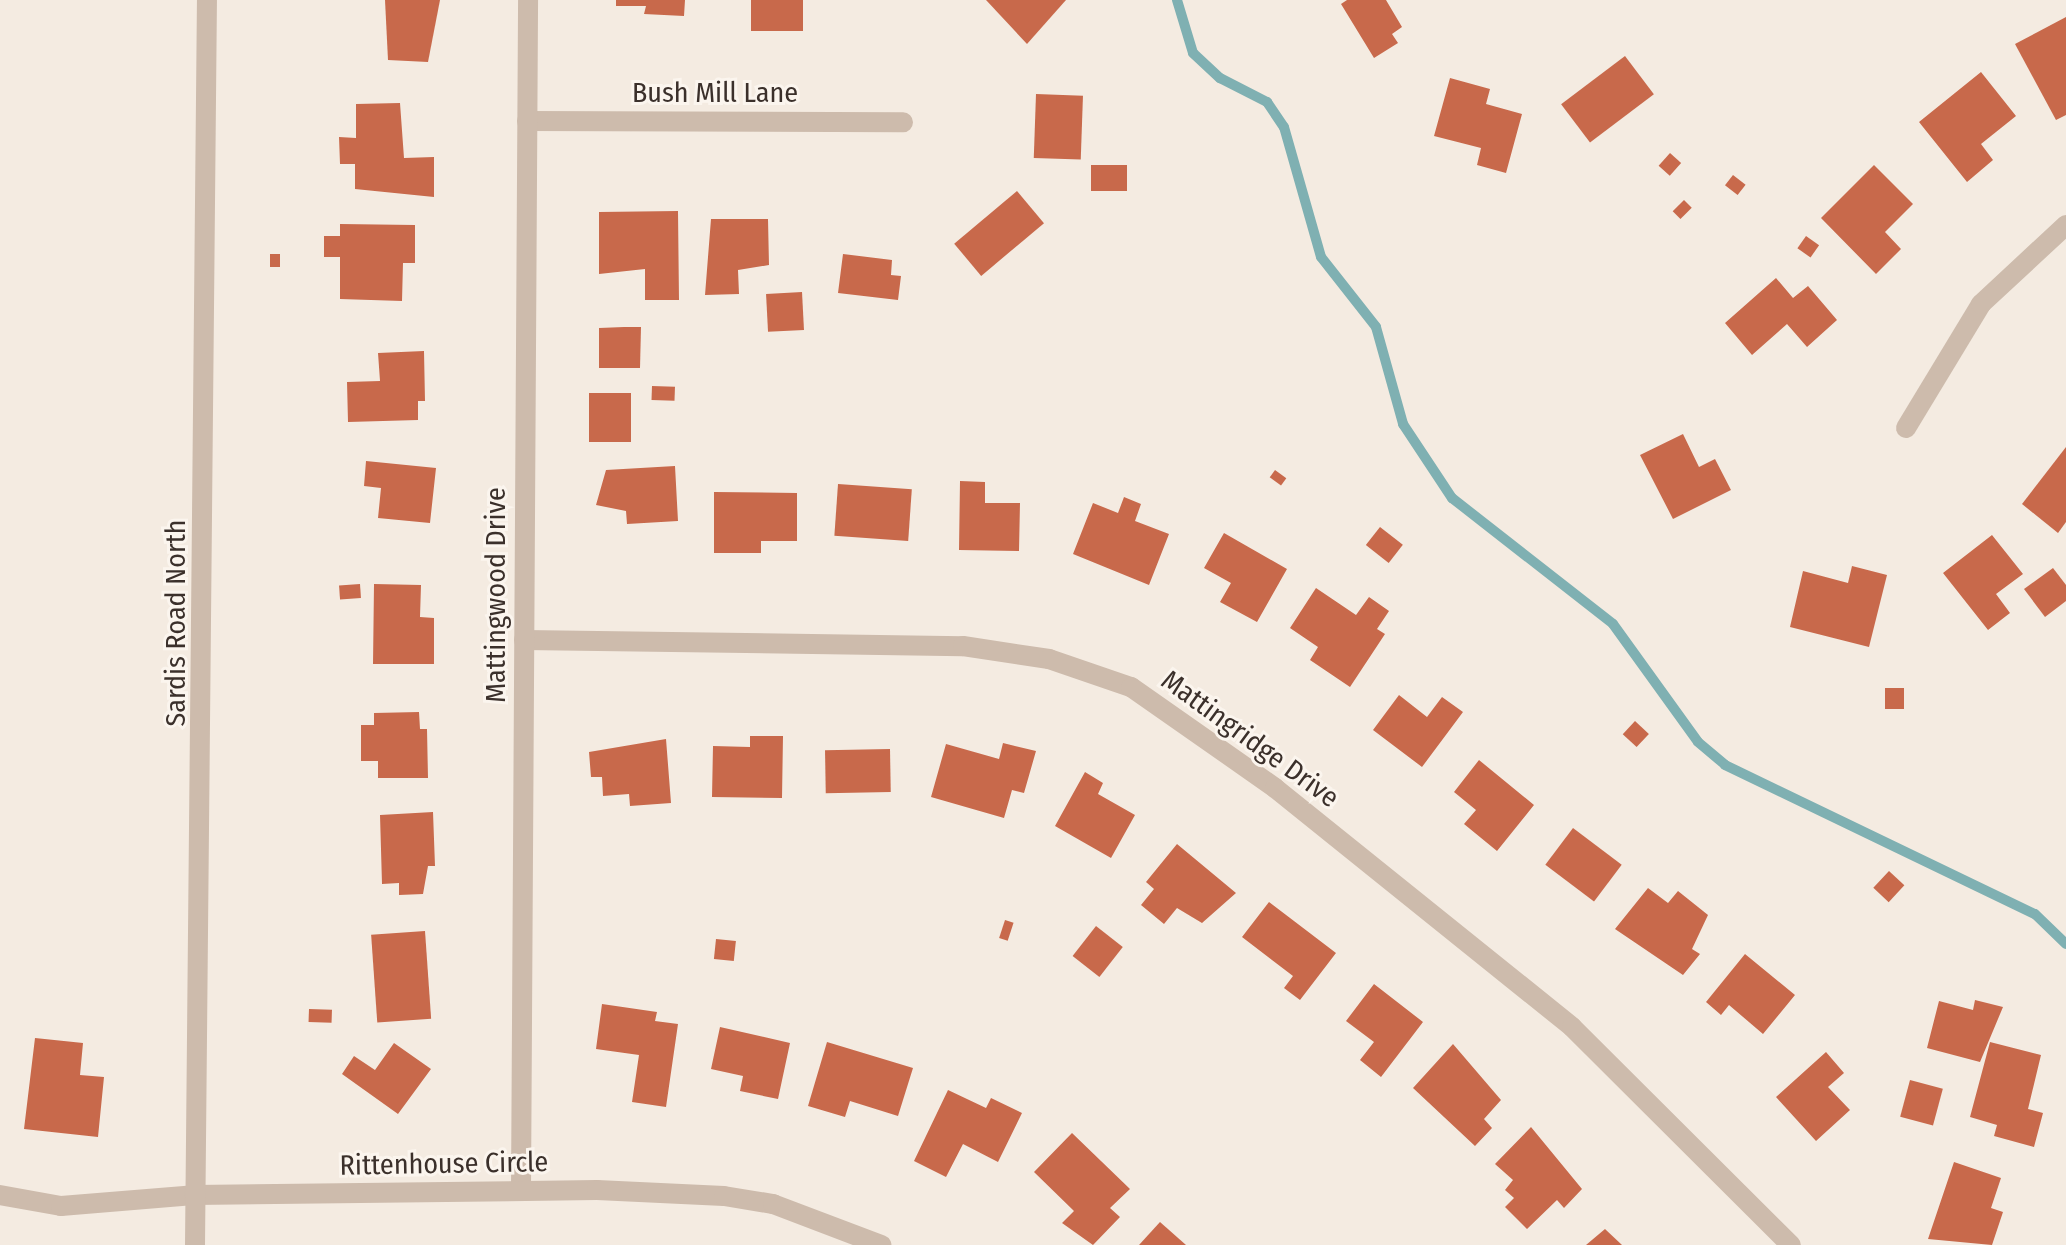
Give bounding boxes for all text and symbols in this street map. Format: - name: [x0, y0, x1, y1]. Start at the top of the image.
- street label: Bush Mill Lane: [632, 76, 798, 110]
- street label: Mattingwood Drive: [479, 487, 513, 703]
- street label: Sardis Road North: [159, 519, 193, 727]
- street label: Mattingridge Drive: [1155, 663, 1345, 815]
- street label: Rittenhouse Circle: [339, 1145, 549, 1183]

